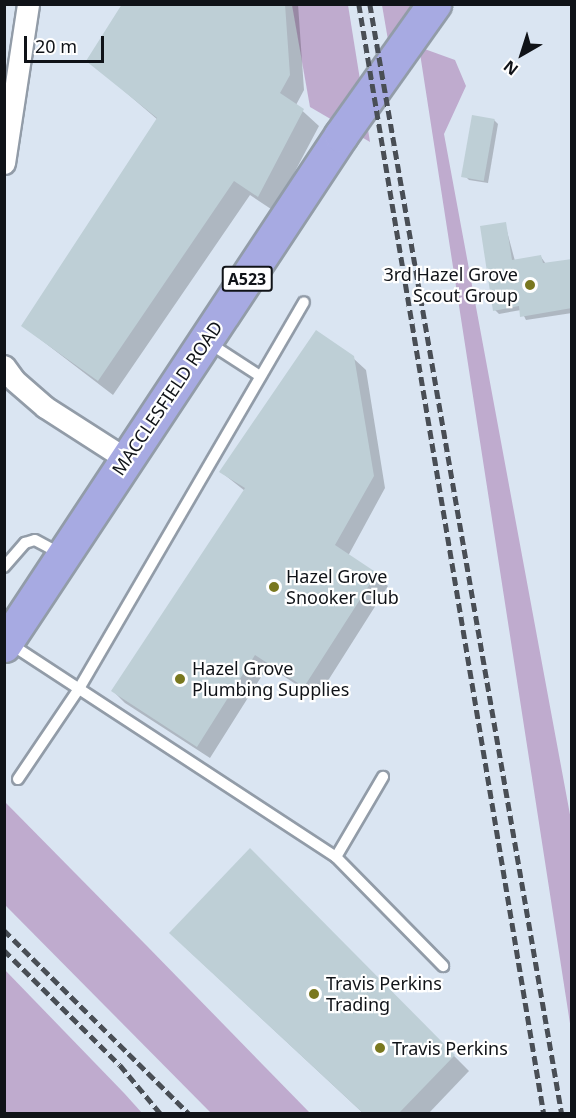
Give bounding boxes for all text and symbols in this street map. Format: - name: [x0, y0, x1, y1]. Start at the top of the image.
- scale bar: [27, 24, 106, 62]
- north arrow: [492, 24, 552, 84]
- text: 20 m: [35, 34, 77, 58]
- text: N: [499, 55, 523, 81]
- place label: 3rd Hazel Grove Scout Group: [384, 264, 518, 306]
- road number: A523: [222, 266, 272, 292]
- marker: 3rd Hazel Grove Scout Group: [523, 278, 537, 292]
- street label: MACCLESFIELD ROAD: [107, 317, 227, 479]
- place label: Hazel Grove Snooker Club: [286, 566, 399, 608]
- marker: Hazel Grove Snooker Club: [267, 580, 281, 594]
- place label: Hazel Grove Plumbing Supplies: [192, 658, 349, 700]
- marker: Hazel Grove Plumbing Supplies: [173, 672, 187, 686]
- place label: Travis Perkins Trading: [326, 973, 442, 1016]
- marker: Travis Perkins Trading: [307, 987, 321, 1001]
- place label: Travis Perkins: [392, 1037, 508, 1059]
- marker: Travis Perkins: [373, 1041, 387, 1055]

